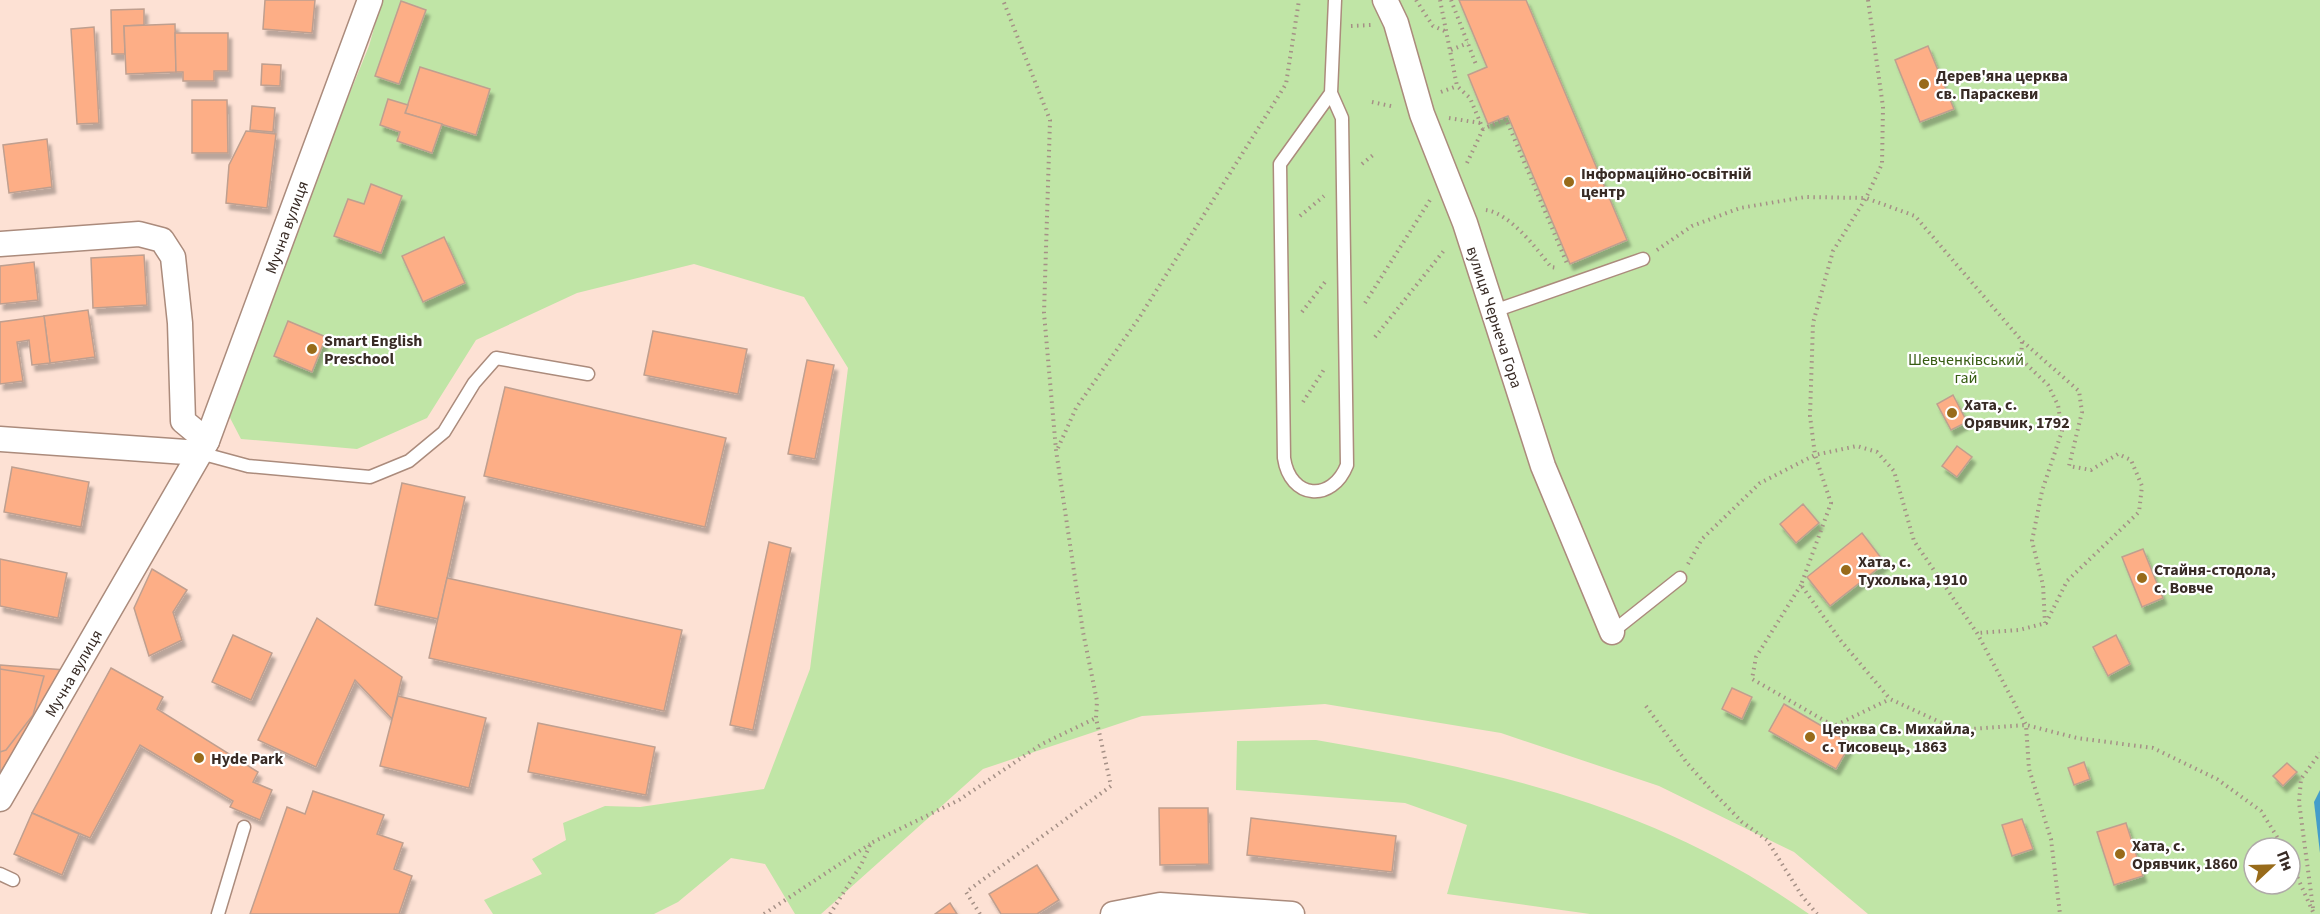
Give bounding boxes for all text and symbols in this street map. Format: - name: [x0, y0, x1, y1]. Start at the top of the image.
- place label: Дерев'яна церква св. Параскеви: [1936, 65, 2068, 105]
- marker: Дерев'яна церква св. Параскеви: [1917, 77, 1931, 91]
- place label: Інформаційно-освітній центр: [1581, 163, 1752, 203]
- marker: Інформаційно-освітній центр: [1562, 175, 1576, 189]
- street label: Мучна вулиця: [260, 178, 314, 277]
- street label: вулиця Чернеча Гора: [1461, 244, 1527, 391]
- place label: Smart English Preschool: [324, 330, 422, 370]
- marker: Smart English Preschool: [305, 342, 319, 356]
- park label: Шевченківський гай: [1908, 349, 2024, 389]
- place label: Хата, с. Орявчик, 1792: [1964, 394, 2070, 434]
- marker: Хата, с. Орявчик, 1792: [1945, 406, 1959, 420]
- place label: Хата, с. Тухолька, 1910: [1858, 551, 1968, 591]
- place label: Стайня-стодола, с. Вовче: [2154, 559, 2276, 599]
- marker: Хата, с. Тухолька, 1910: [1839, 563, 1853, 577]
- marker: Стайня-стодола, с. Вовче: [2135, 571, 2149, 585]
- street label: Мучна вулиця: [40, 626, 108, 721]
- place label: Церква Св. Михайла, с. Тисовець, 1863: [1822, 718, 1975, 758]
- marker: Церква Св. Михайла, с. Тисовець, 1863: [1803, 730, 1817, 744]
- place label: Hyde Park: [211, 748, 283, 770]
- marker: Hyde Park: [192, 751, 206, 765]
- place label: Хата, с. Орявчик, 1860: [2132, 835, 2238, 875]
- north arrow: [2242, 836, 2302, 896]
- marker: Хата, с. Орявчик, 1860: [2113, 847, 2127, 861]
- text: Пн: [2271, 847, 2299, 874]

